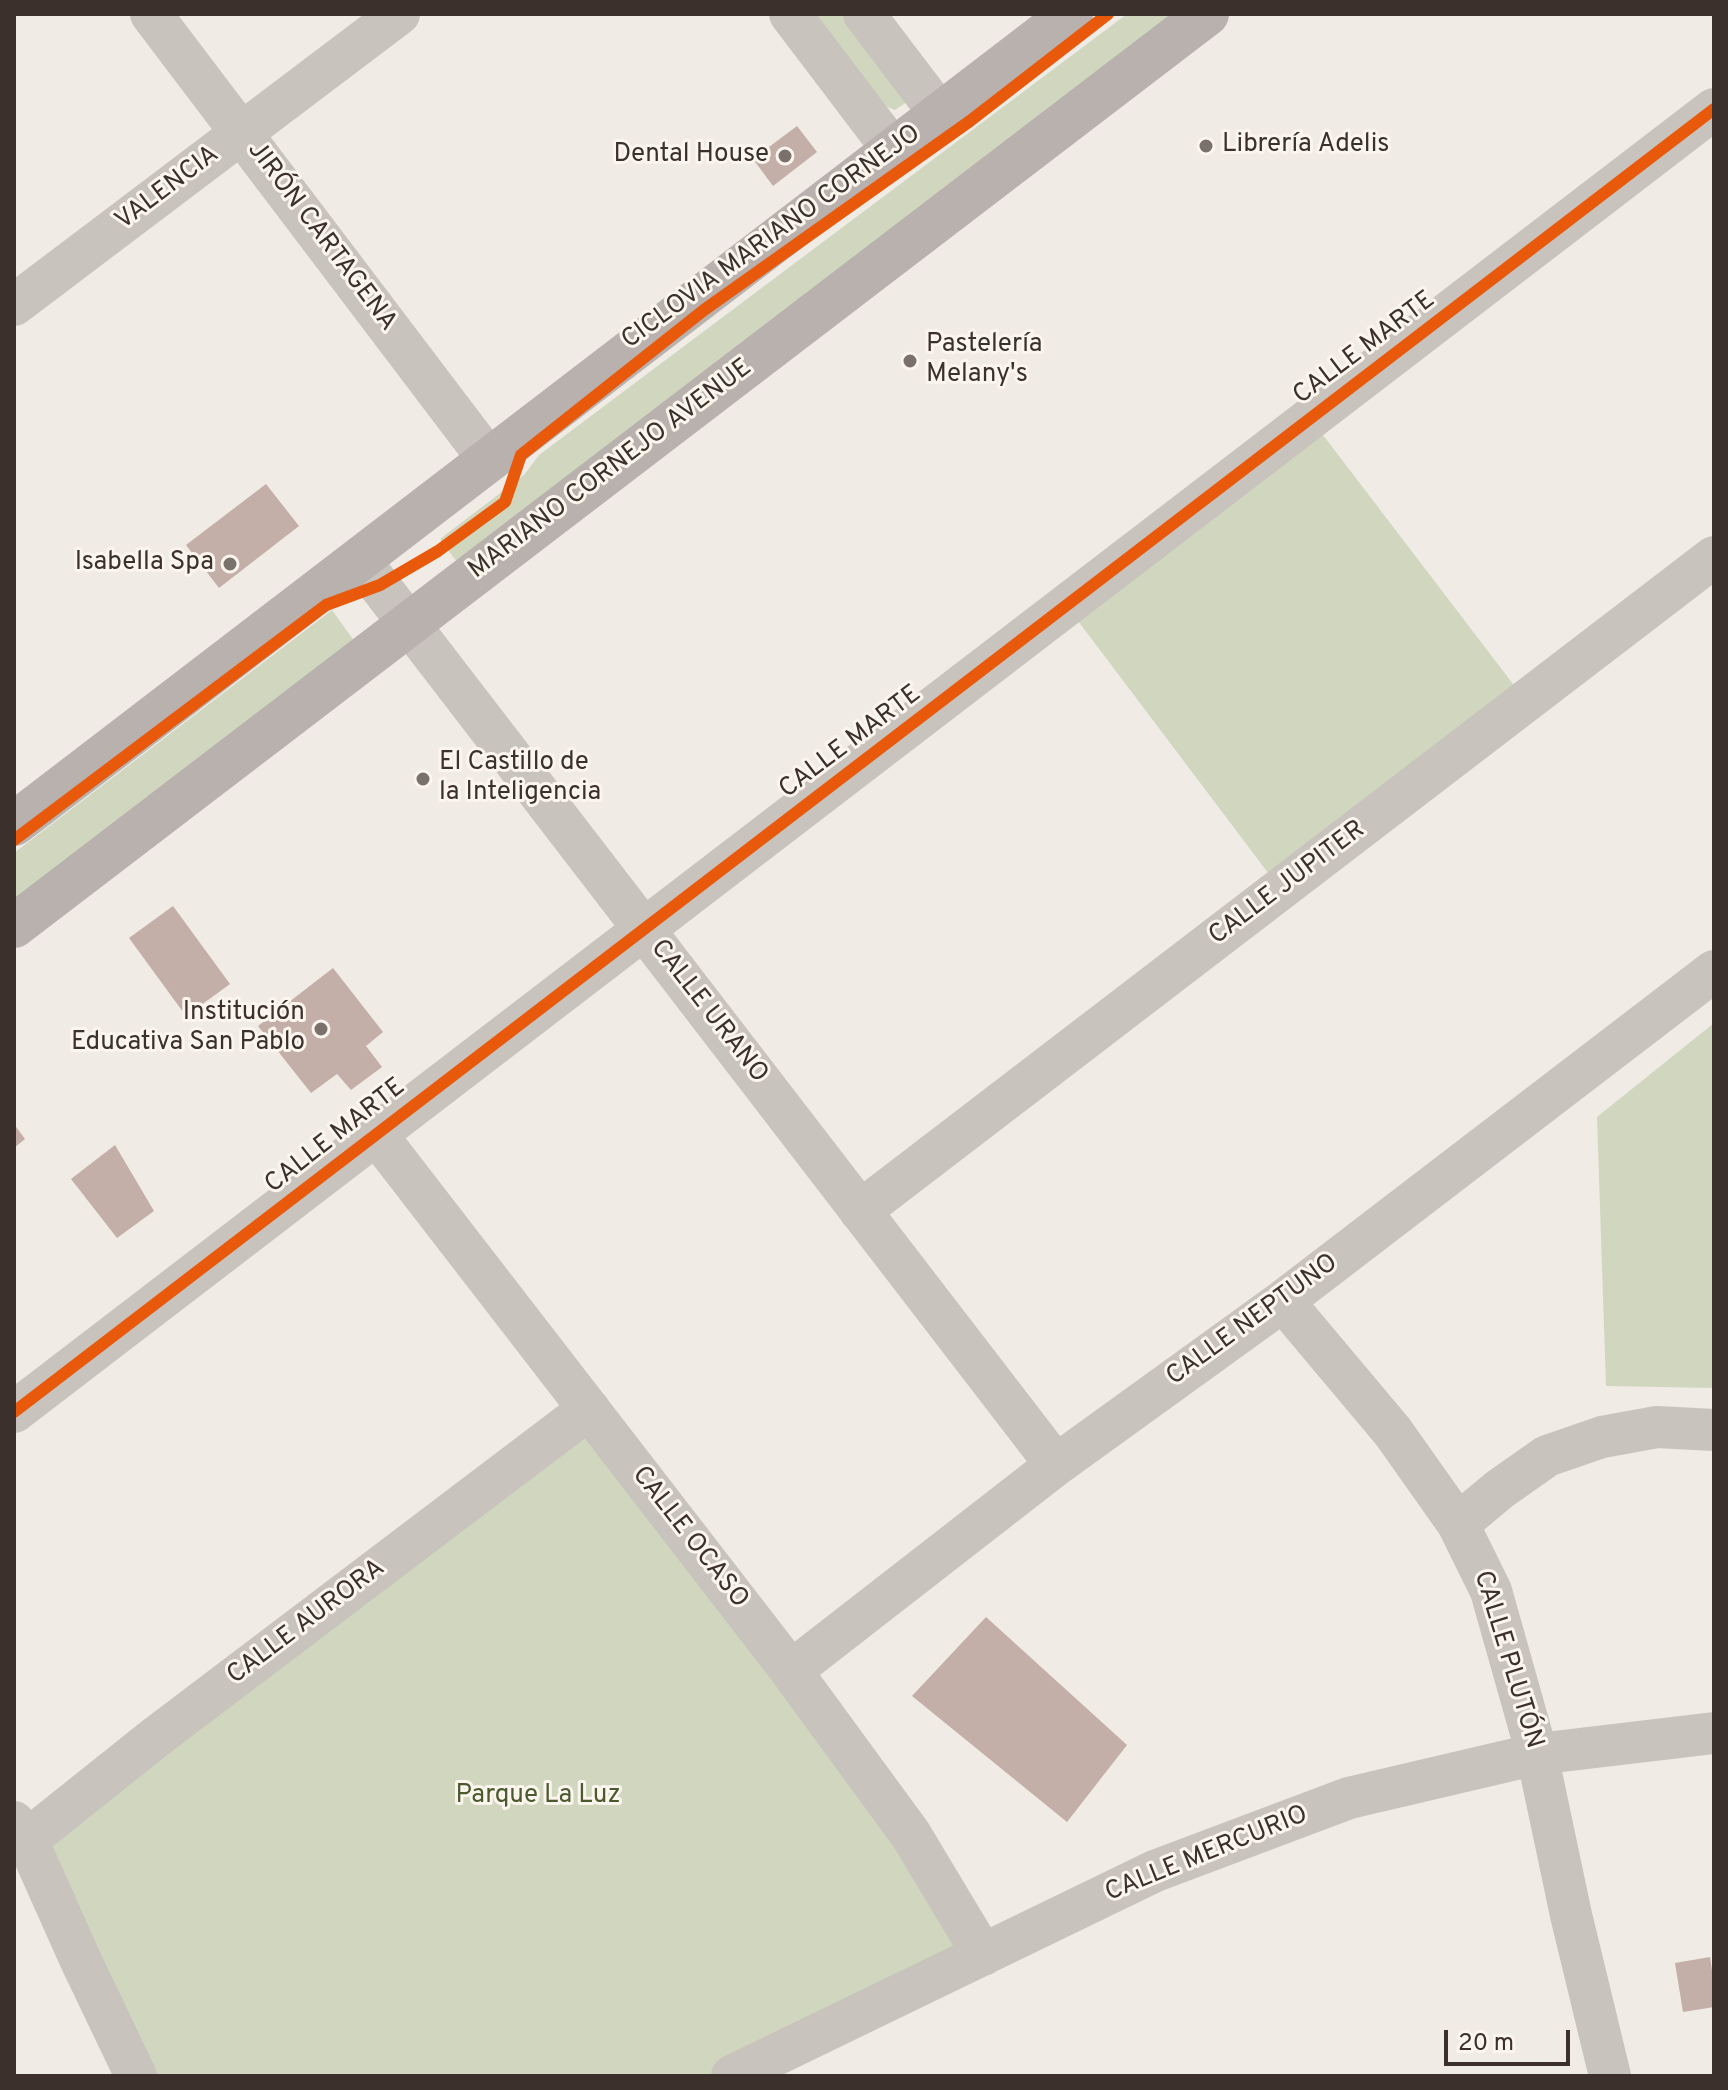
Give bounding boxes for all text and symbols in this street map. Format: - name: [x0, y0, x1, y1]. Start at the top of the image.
- street label: CICLOVIA MARIANO CORNEJO: [616, 119, 928, 357]
- place label: Librería Adelis: [1222, 130, 1389, 162]
- street label: JIRÓN CARTAGENA: [239, 136, 403, 338]
- marker: Librería Adelis: [1197, 137, 1215, 155]
- street label: VALENCIA: [110, 140, 226, 238]
- place label: Dental House: [614, 140, 769, 172]
- marker: Dental House: [776, 147, 794, 165]
- street label: CALLE MARTE: [1288, 286, 1442, 412]
- place label: Pastelería Melany's: [926, 330, 1042, 392]
- marker: Pastelería Melany's: [901, 352, 919, 370]
- street label: MARIANO CORNEJO AVENUE: [463, 353, 759, 587]
- place label: Isabella Spa: [75, 548, 214, 580]
- marker: Isabella Spa: [221, 555, 239, 573]
- street label: CALLE MARTE: [774, 680, 928, 806]
- place label: El Castillo de la Inteligencia: [439, 748, 601, 810]
- marker: El Castillo de la Inteligencia: [414, 770, 432, 788]
- street label: CALLE JUPITER: [1204, 815, 1372, 953]
- street label: CALLE URANO: [642, 934, 774, 1090]
- place label: Institución Educativa San Pablo: [71, 998, 305, 1060]
- marker: Institución Educativa San Pablo: [312, 1020, 330, 1038]
- street label: CALLE MARTE: [260, 1073, 412, 1201]
- street label: CALLE NEPTUNO: [1161, 1248, 1345, 1394]
- street label: CALLE OCASO: [624, 1461, 754, 1615]
- street label: CALLE AURORA: [222, 1554, 392, 1692]
- street label: CALLE PLUTÓN: [1465, 1567, 1549, 1753]
- park label: Parque La Luz: [455, 1781, 621, 1813]
- street label: CALLE MERCURIO: [1101, 1800, 1313, 1910]
- scale bar: [1448, 2014, 1574, 2064]
- text: 20 m: [1458, 2029, 1514, 2059]

